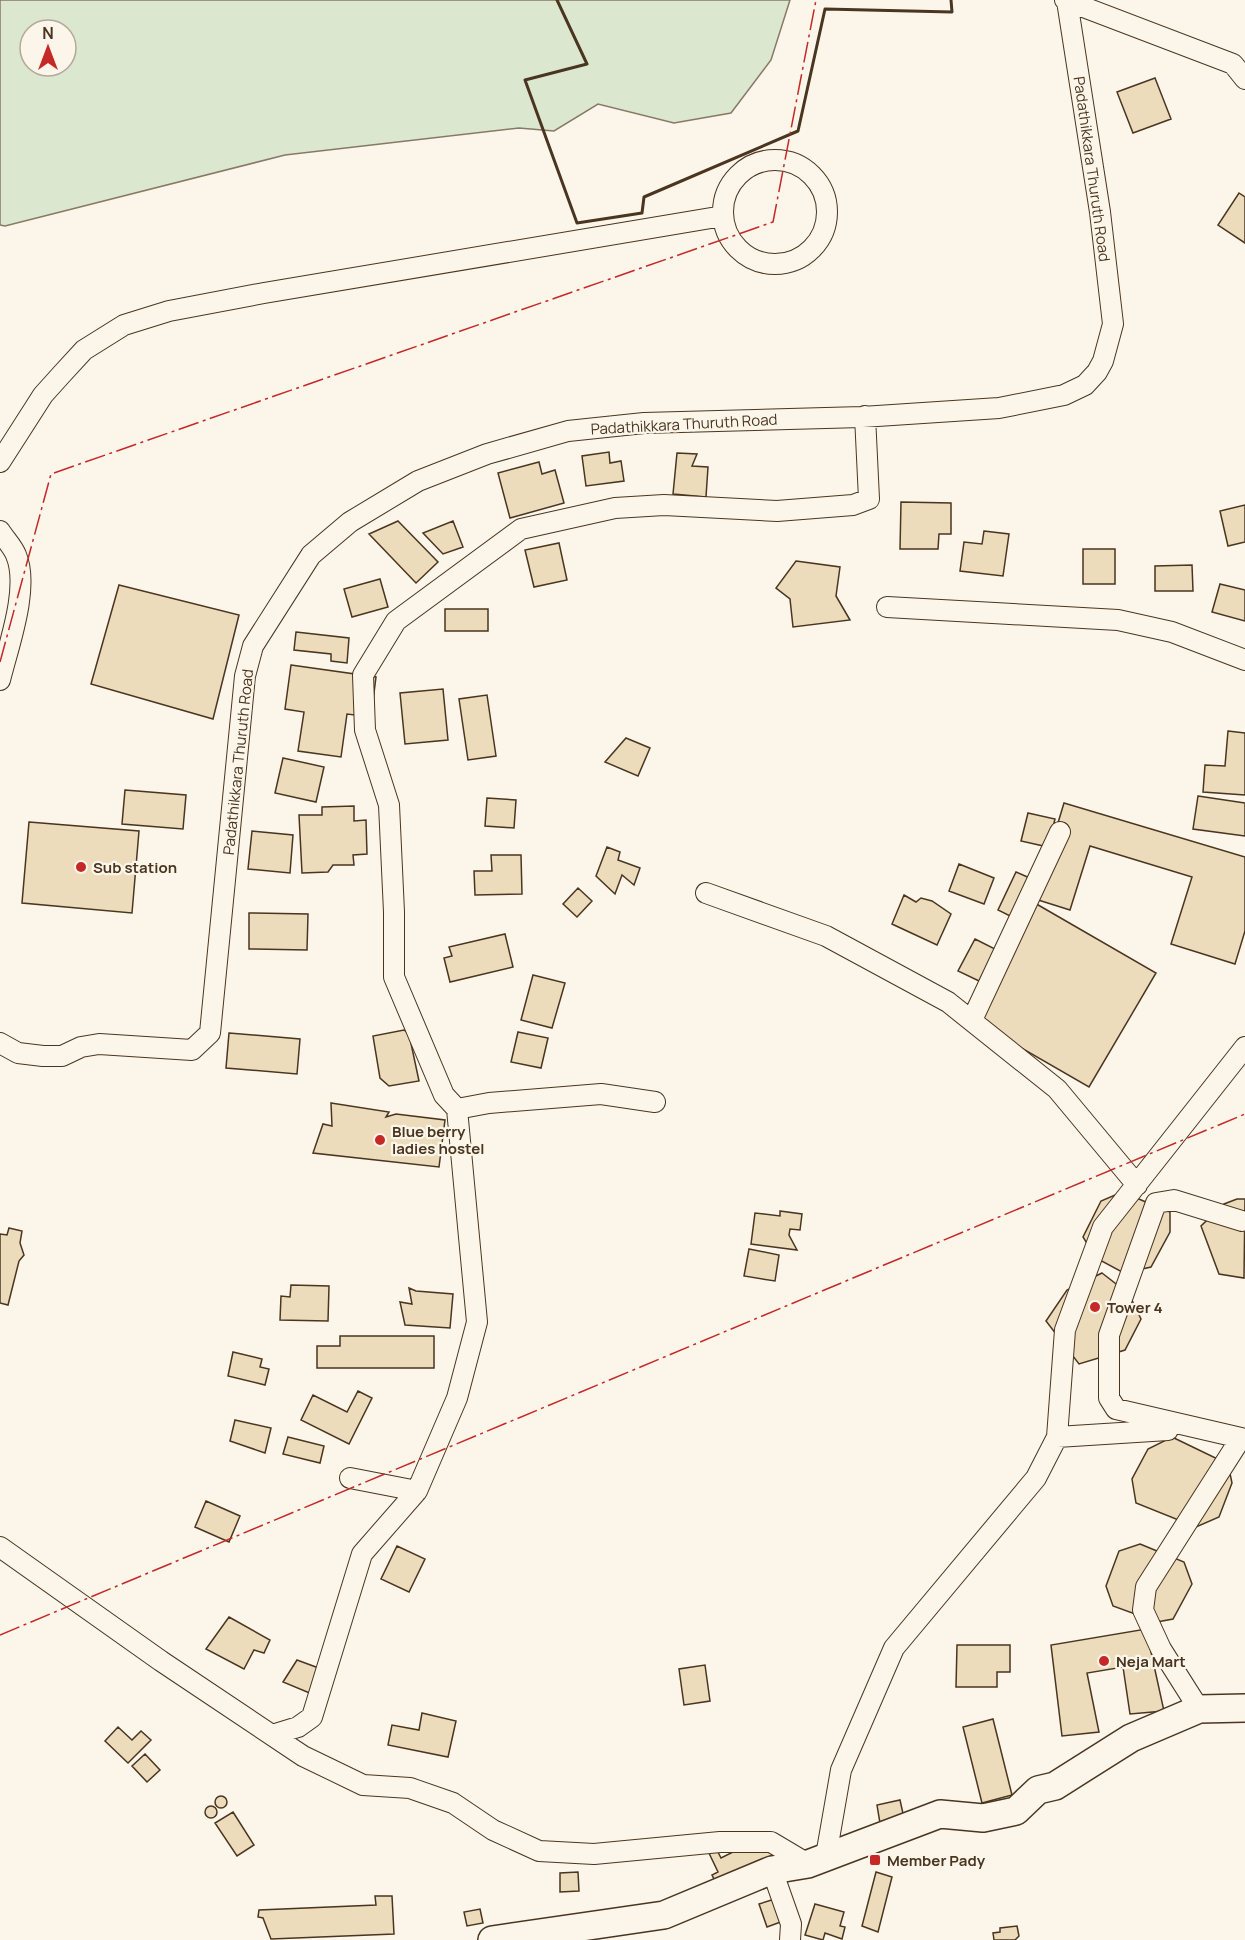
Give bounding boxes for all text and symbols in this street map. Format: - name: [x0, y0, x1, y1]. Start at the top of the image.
- north arrow: [18, 18, 78, 78]
- text: N: [42, 22, 54, 44]
- street label: Padathikkara Thuruth Road: [1069, 75, 1115, 263]
- street label: Padathikkara Thuruth Road: [590, 409, 778, 439]
- street label: Padathikkara Thuruth Road: [218, 668, 258, 856]
- place label: Sub station: [93, 857, 177, 878]
- marker: Sub station: [74, 860, 88, 874]
- place label: Blue berry ladies hostel: [392, 1121, 484, 1159]
- marker: Blue berry ladies hostel: [373, 1133, 387, 1147]
- place label: Tower 4: [1107, 1297, 1163, 1318]
- marker: Tower 4: [1088, 1300, 1102, 1314]
- place label: Neja Mart: [1116, 1651, 1186, 1672]
- marker: Neja Mart: [1097, 1654, 1111, 1668]
- place label: Member Pady: [887, 1850, 986, 1871]
- marker: Member Pady: [868, 1853, 882, 1867]

